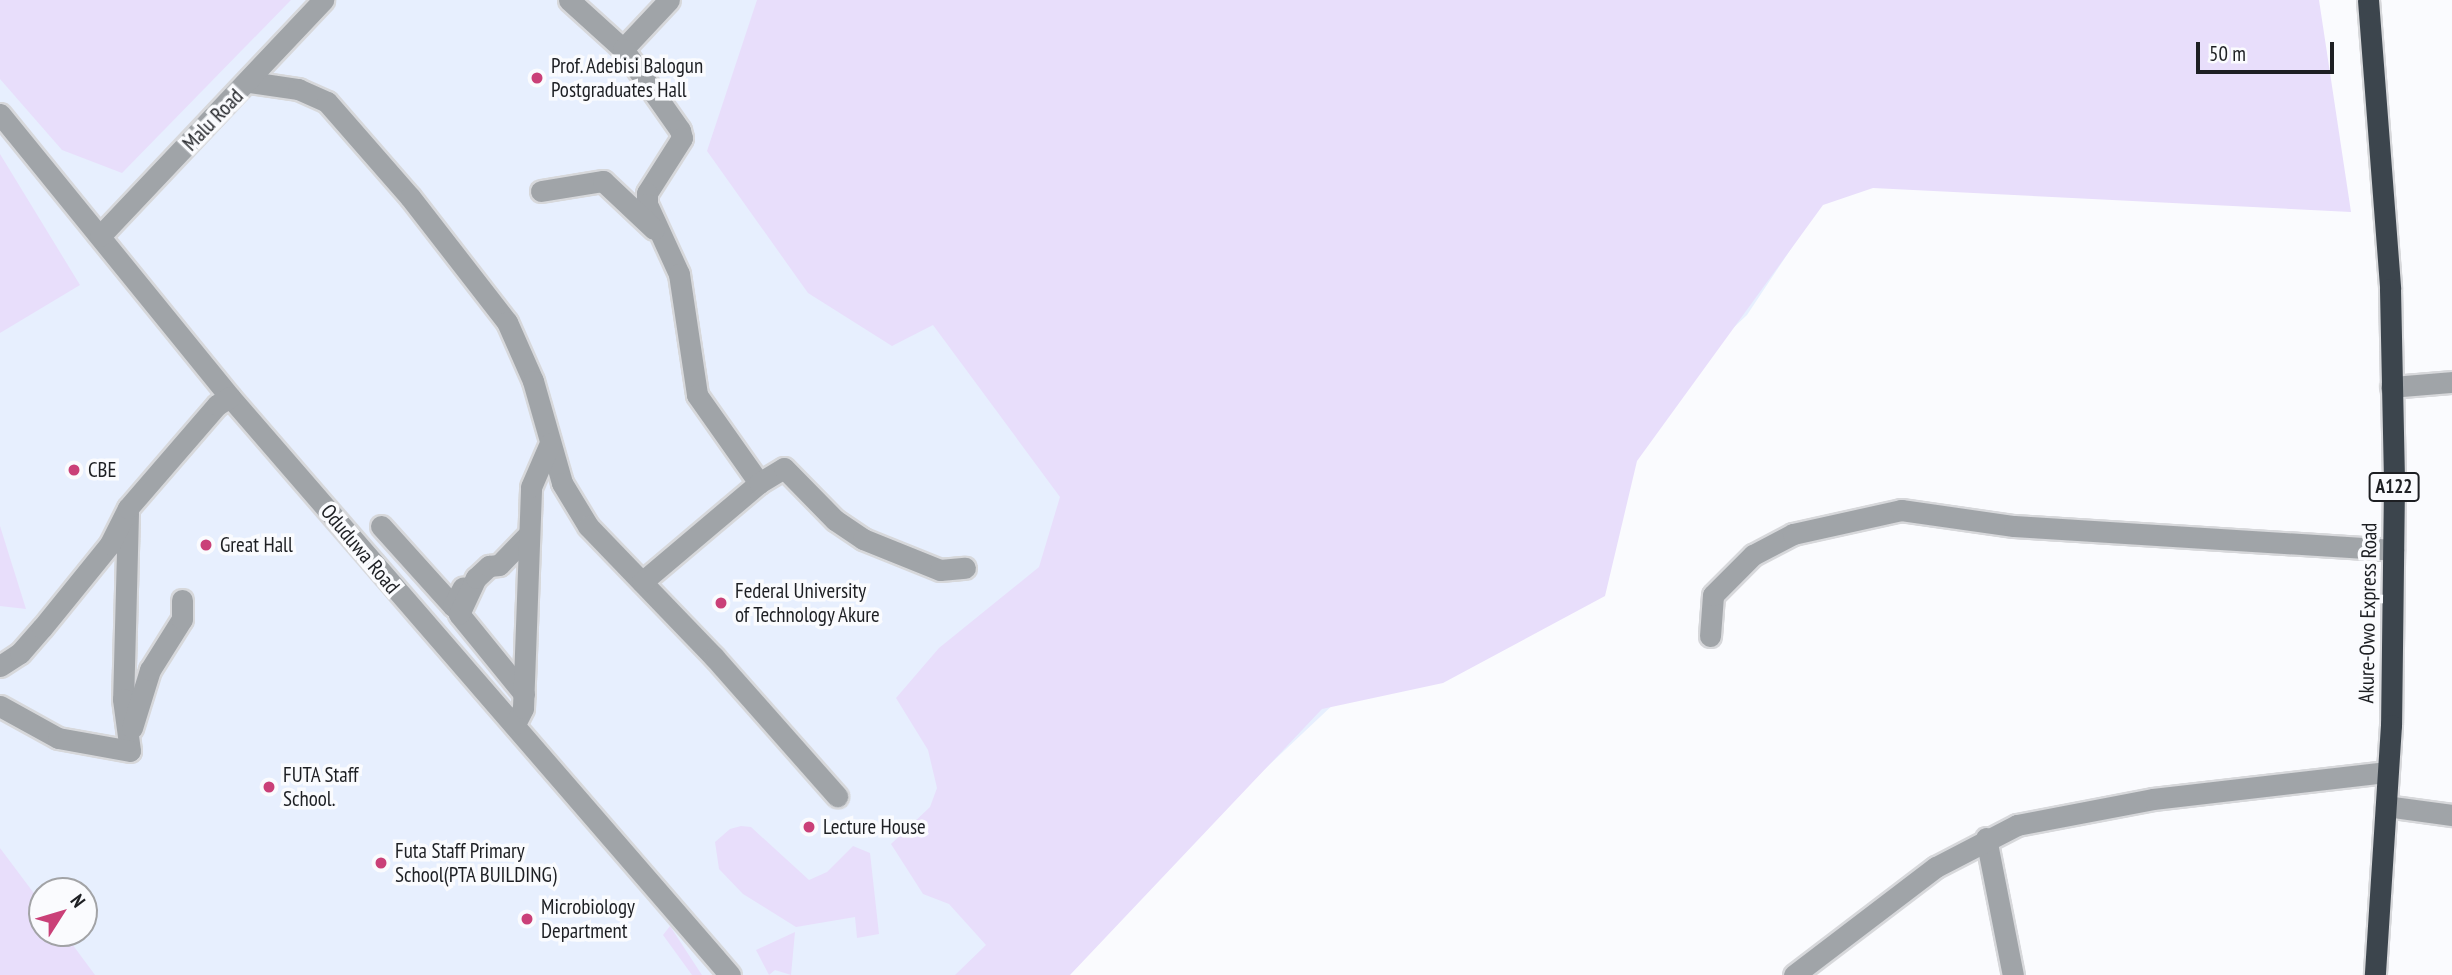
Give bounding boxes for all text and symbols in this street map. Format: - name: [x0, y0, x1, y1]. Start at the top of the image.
- scale bar: [2200, 28, 2338, 72]
- text: 50 m: [2209, 40, 2246, 67]
- place label: Prof. Adebisi Balogun Postgraduates Hall: [551, 53, 705, 103]
- marker: Prof. Adebisi Balogun Postgraduates Hall: [529, 70, 545, 86]
- street label: Malu Road: [178, 84, 248, 156]
- place label: CBE: [88, 457, 117, 483]
- marker: CBE: [66, 462, 82, 478]
- road number: A122: [2368, 472, 2420, 502]
- street label: Oduduwa Road: [315, 499, 405, 599]
- street label: Akure-Owo Express Road: [2354, 522, 2382, 704]
- place label: Great Hall: [220, 532, 293, 558]
- marker: Great Hall: [198, 537, 214, 553]
- place label: Federal University of Technology Akure: [735, 578, 881, 628]
- marker: Federal University of Technology Akure: [713, 595, 729, 611]
- place label: FUTA Staff School.: [283, 762, 359, 812]
- marker: FUTA Staff School.: [261, 779, 277, 795]
- place label: Lecture House: [823, 814, 926, 840]
- marker: Lecture House: [801, 819, 817, 835]
- place label: Futa Staff Primary School(PTA BUILDING): [395, 838, 557, 888]
- marker: Futa Staff Primary School(PTA BUILDING): [373, 855, 389, 871]
- north arrow: [28, 877, 98, 947]
- text: N: [65, 889, 91, 912]
- place label: Microbiology Department: [541, 894, 635, 944]
- marker: Microbiology Department: [519, 911, 535, 927]

